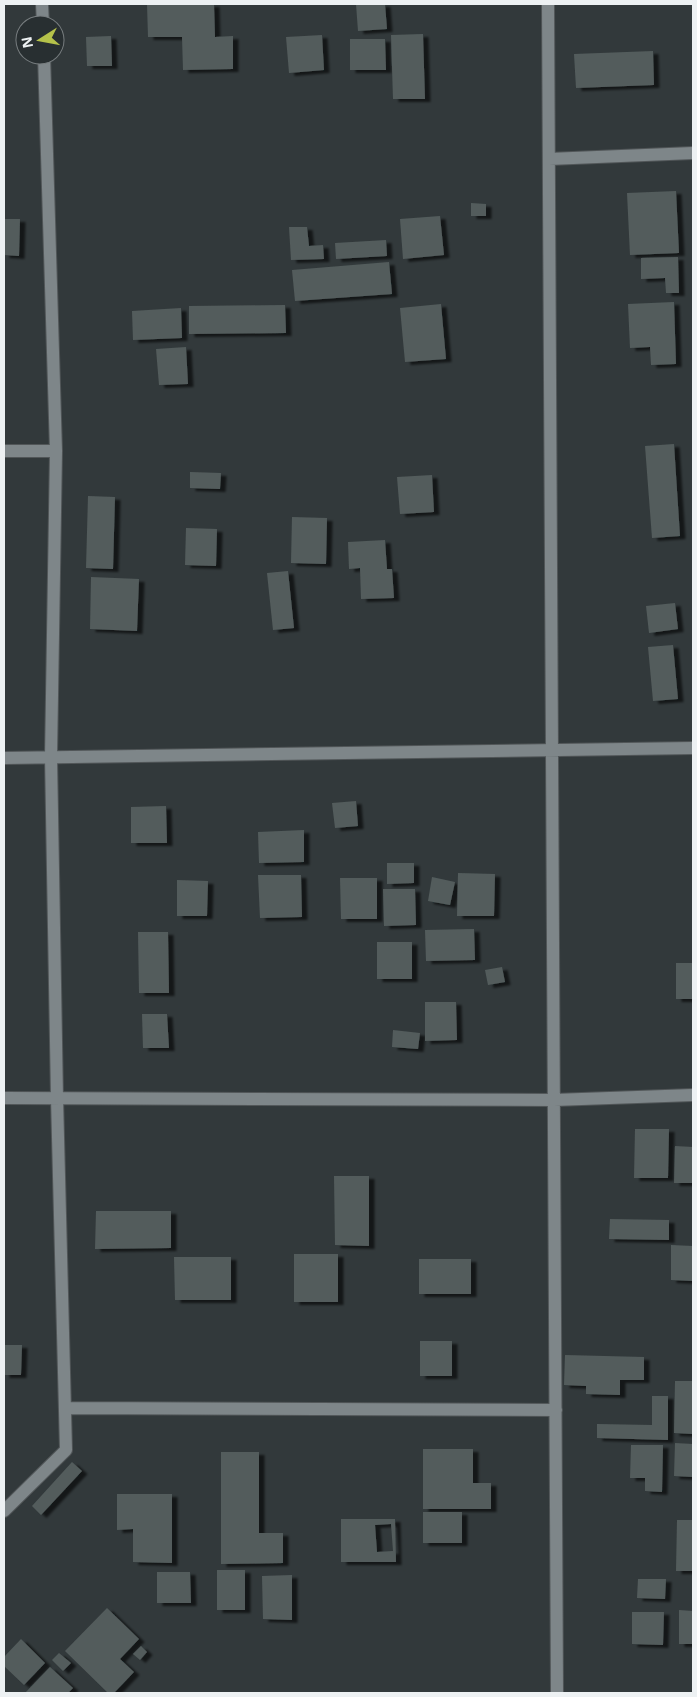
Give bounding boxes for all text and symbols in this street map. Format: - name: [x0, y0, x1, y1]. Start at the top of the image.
- north arrow: [15, 15, 65, 65]
- text: N: [16, 35, 37, 50]

